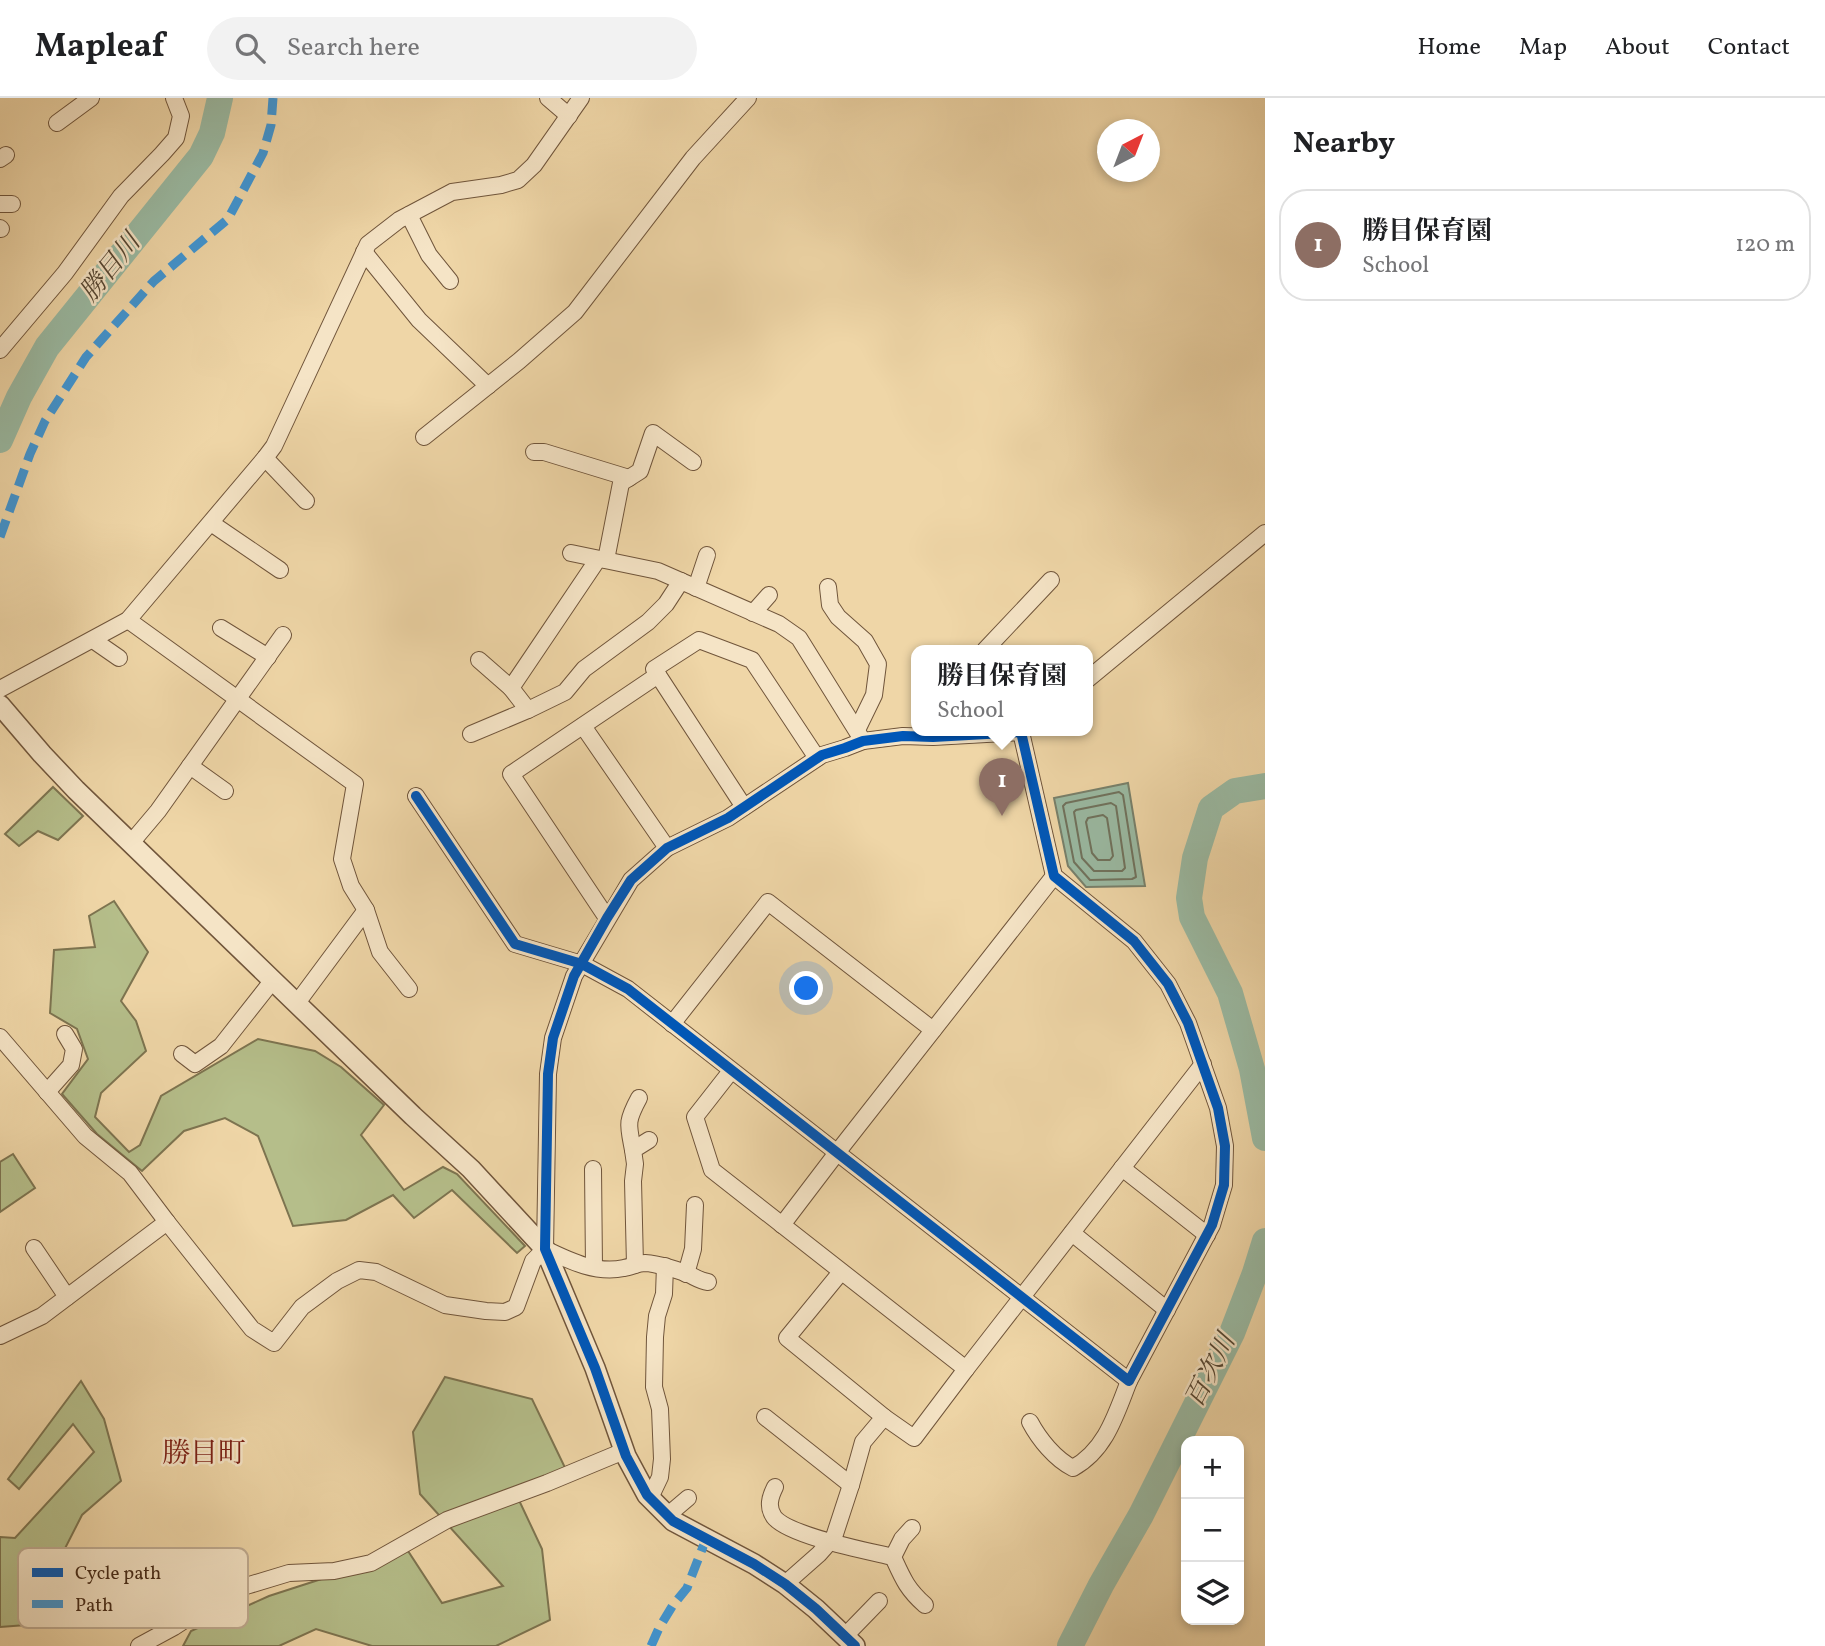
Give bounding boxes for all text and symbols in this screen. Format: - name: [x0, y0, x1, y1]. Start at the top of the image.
- search box: [207, 17, 697, 80]
- text: Mapleaf: [35, 25, 165, 71]
- icon: search: [231, 29, 269, 67]
- text: Search here: [287, 30, 420, 66]
- text: Home: [1417, 31, 1481, 65]
- text: Map: [1519, 31, 1567, 65]
- text: About: [1605, 31, 1670, 65]
- text: Contact: [1708, 31, 1790, 65]
- north arrow: [1097, 119, 1160, 182]
- text: Nearby: [1293, 123, 1395, 165]
- text: 勝目保育園: [1362, 214, 1492, 250]
- water label: 勝目川: [72, 224, 151, 310]
- text: 1: [1313, 229, 1323, 261]
- text: 120 m: [1735, 229, 1795, 261]
- text: School: [1362, 250, 1429, 282]
- popup: [911, 645, 1093, 736]
- text: 勝目保育園: [937, 659, 1067, 695]
- text: School: [937, 695, 1004, 727]
- pin: 1: [979, 758, 1025, 816]
- your location: [789, 971, 823, 1005]
- water label: 百次川: [1177, 1325, 1246, 1414]
- district label: 勝目町: [162, 1435, 246, 1474]
- map controls: [1181, 1436, 1244, 1625]
- button: +: [1181, 1436, 1244, 1499]
- button: −: [1181, 1499, 1244, 1562]
- legend: [18, 1548, 248, 1628]
- text: Cycle path: [75, 1561, 161, 1587]
- button: layers: [1181, 1562, 1244, 1625]
- text: Path: [75, 1593, 113, 1619]

